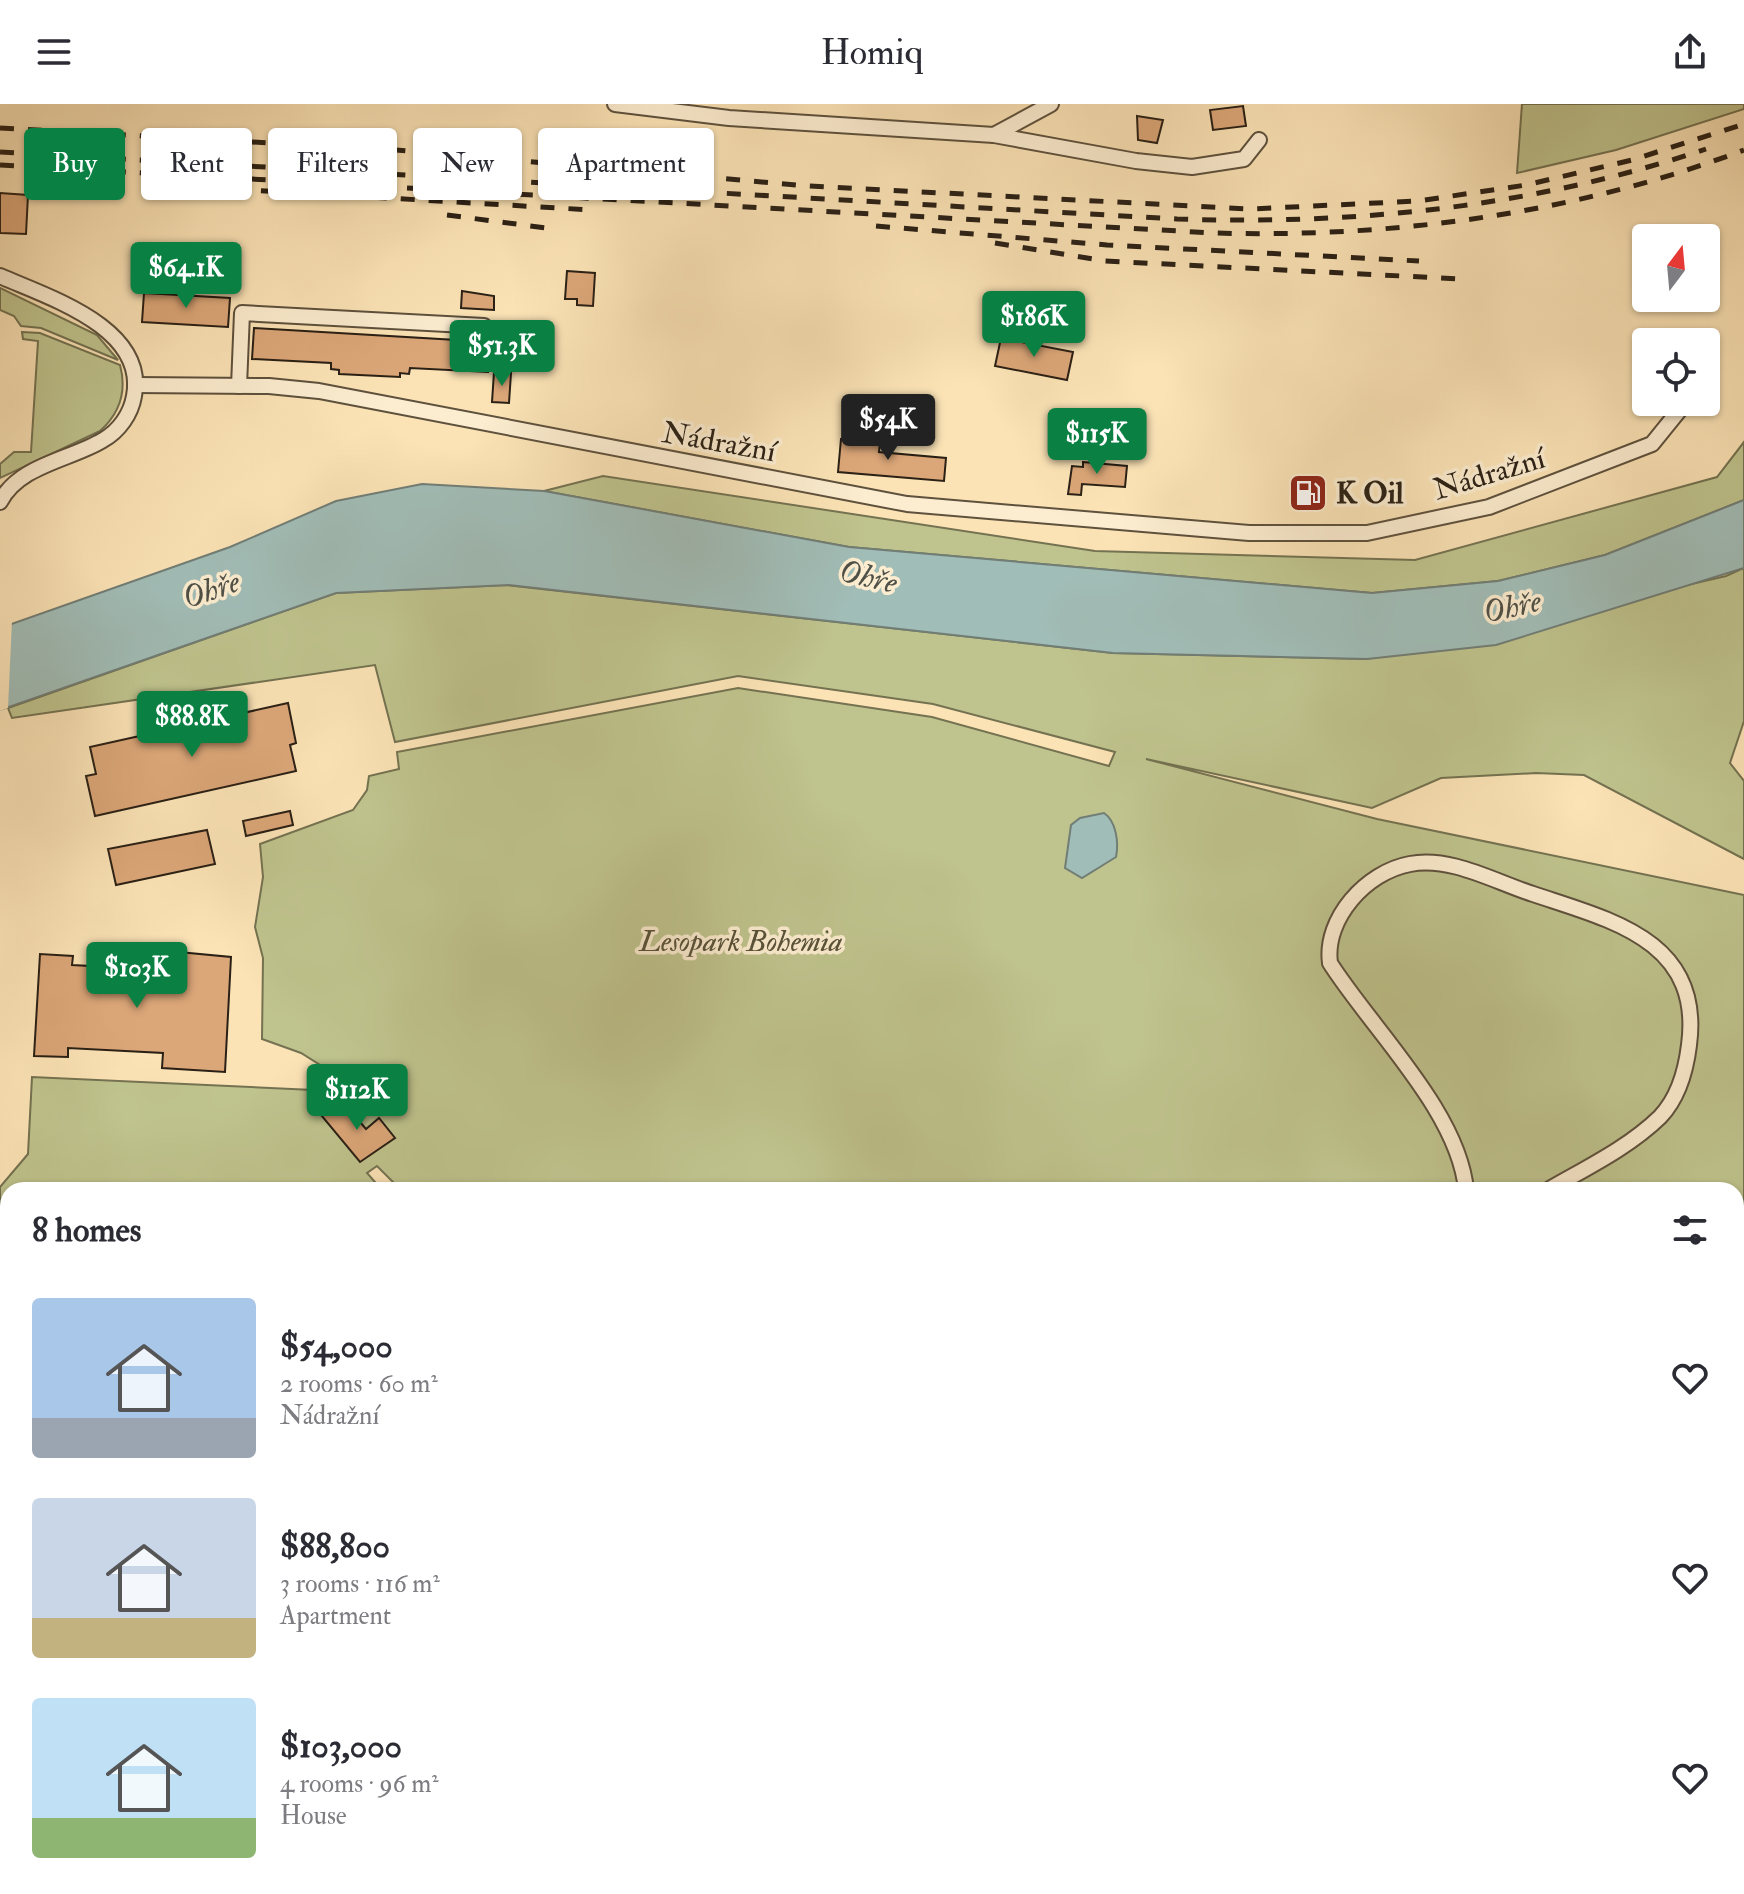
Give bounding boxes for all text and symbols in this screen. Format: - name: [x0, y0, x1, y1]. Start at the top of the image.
- icon: menu: [32, 30, 76, 74]
- text: Homiq: [821, 30, 923, 75]
- icon: share: [1668, 30, 1712, 74]
- chip: Buy: [24, 128, 125, 200]
- chip: Rent: [141, 128, 252, 200]
- chip: Filters: [268, 128, 397, 200]
- chip: New: [413, 128, 522, 200]
- chip: Apartment: [538, 128, 714, 200]
- north arrow: [1632, 224, 1720, 312]
- map controls: [1632, 224, 1720, 416]
- pin: $64.1K: [121, 242, 251, 310]
- text: $64.1K: [149, 252, 223, 284]
- pin: $186K: [978, 291, 1090, 359]
- text: $186K: [1000, 301, 1068, 333]
- pin: $51.3K: [437, 320, 567, 388]
- button: locate: [1632, 328, 1720, 416]
- text: $51.3K: [468, 330, 536, 362]
- pin: $54K: [841, 394, 935, 462]
- text: $54K: [859, 404, 917, 436]
- pin: $115K: [1041, 408, 1153, 476]
- street label: Nádražní: [659, 414, 781, 471]
- text: $115K: [1066, 418, 1128, 450]
- street label: Nádražní: [1429, 439, 1551, 508]
- fuel station icon: K Oil: [1287, 472, 1329, 514]
- place label: K Oil: [1336, 475, 1404, 512]
- water label: Ohře: [835, 551, 901, 603]
- water label: Ohře: [177, 561, 245, 618]
- water label: Ohře: [1479, 581, 1545, 633]
- pin: $88.8K: [127, 691, 257, 759]
- text: $88.8K: [155, 701, 229, 733]
- park label: Lesopark Bohemia: [638, 923, 843, 960]
- pin: $103K: [81, 942, 193, 1010]
- text: $103K: [104, 952, 170, 984]
- pin: $112K: [301, 1064, 413, 1132]
- text: $112K: [325, 1074, 389, 1106]
- icon: filters: [1668, 1208, 1712, 1252]
- text: 8 homes: [32, 1209, 141, 1252]
- text: $54,000: [280, 1325, 393, 1368]
- icon: home: [96, 1330, 192, 1426]
- icon: heart: [1668, 1356, 1712, 1400]
- text: 2 rooms · 60 m²: [280, 1368, 438, 1400]
- text: Nádražní: [280, 1400, 379, 1432]
- text: $88,800: [280, 1525, 390, 1568]
- icon: home: [96, 1530, 192, 1626]
- icon: heart: [1668, 1556, 1712, 1600]
- text: 3 rooms · 116 m²: [280, 1568, 440, 1600]
- text: Apartment: [280, 1600, 391, 1632]
- text: $103,000: [280, 1725, 402, 1768]
- icon: home: [96, 1730, 192, 1826]
- icon: heart: [1668, 1756, 1712, 1800]
- text: 4 rooms · 96 m²: [280, 1768, 439, 1800]
- text: House: [280, 1800, 347, 1832]

